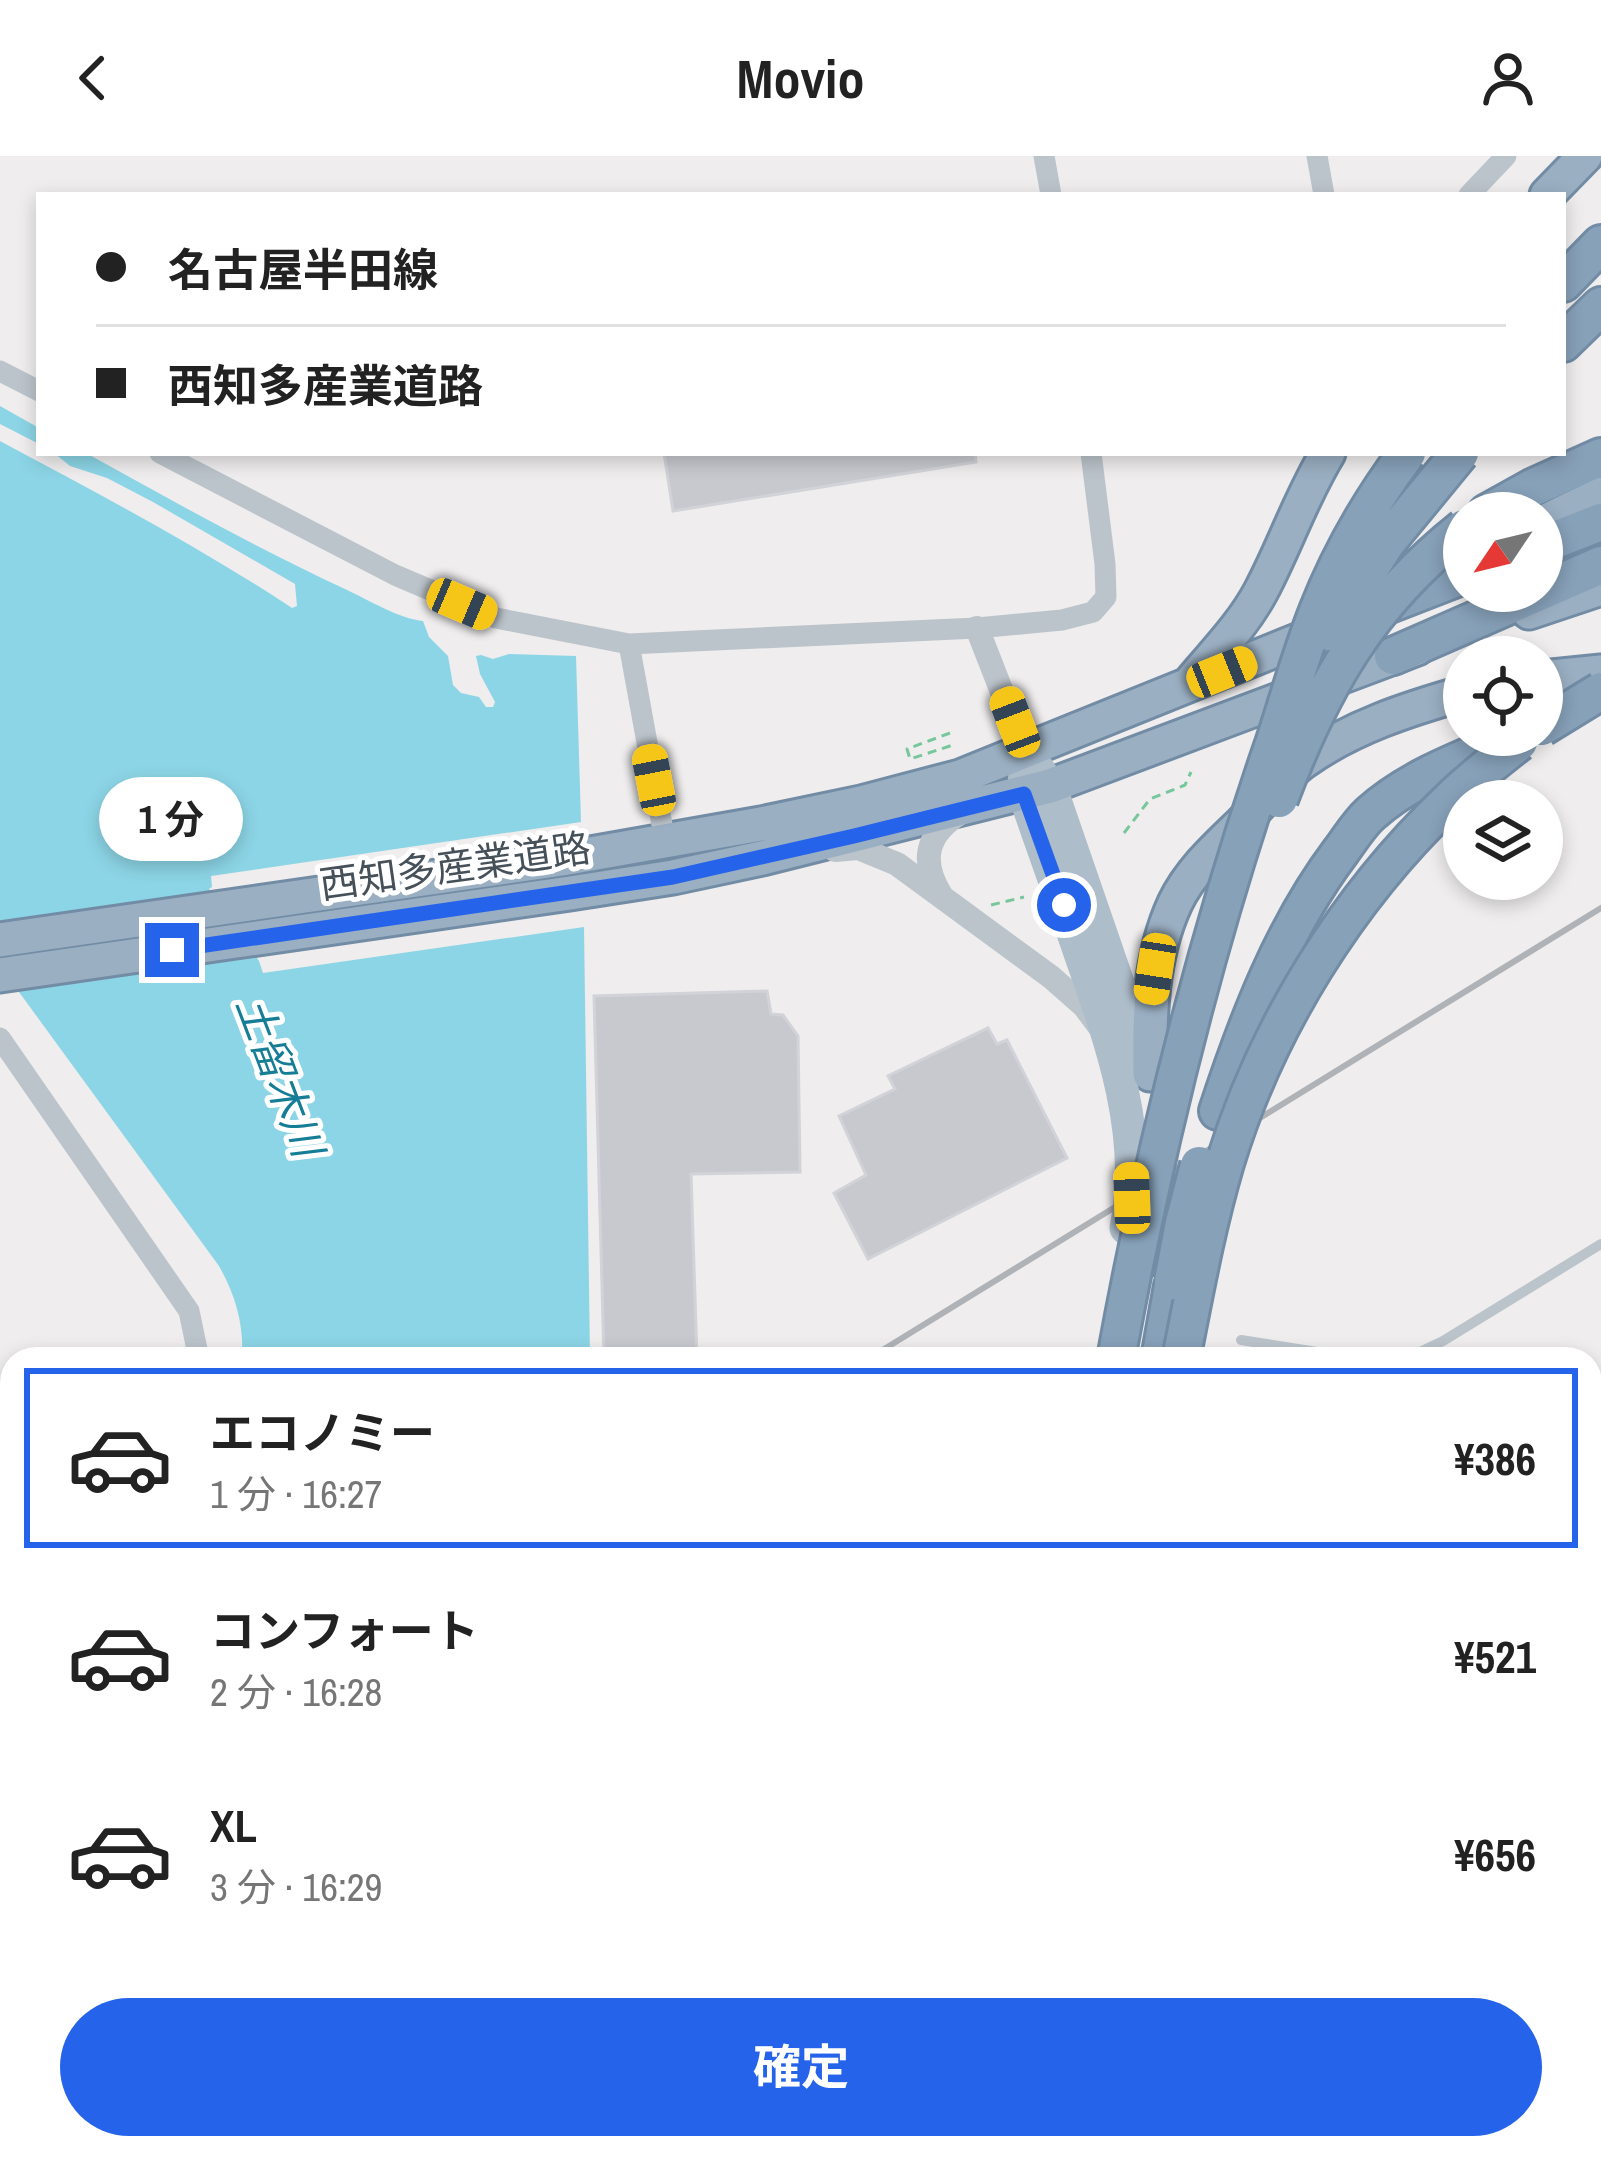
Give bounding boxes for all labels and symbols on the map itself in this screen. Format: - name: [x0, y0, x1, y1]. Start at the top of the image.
- north arrow: [1443, 492, 1563, 612]
- car: [422, 573, 502, 635]
- car: [1182, 642, 1262, 702]
- car: [985, 682, 1045, 762]
- car: [629, 741, 679, 819]
- callout: 1 分: [100, 776, 244, 860]
- street label: 西知多産業道路: [316, 821, 594, 911]
- route start: [1037, 878, 1091, 932]
- route end: [145, 923, 199, 977]
- car: [1132, 931, 1178, 1007]
- water label: 土留木川: [224, 988, 338, 1168]
- car: [1113, 1161, 1151, 1235]

